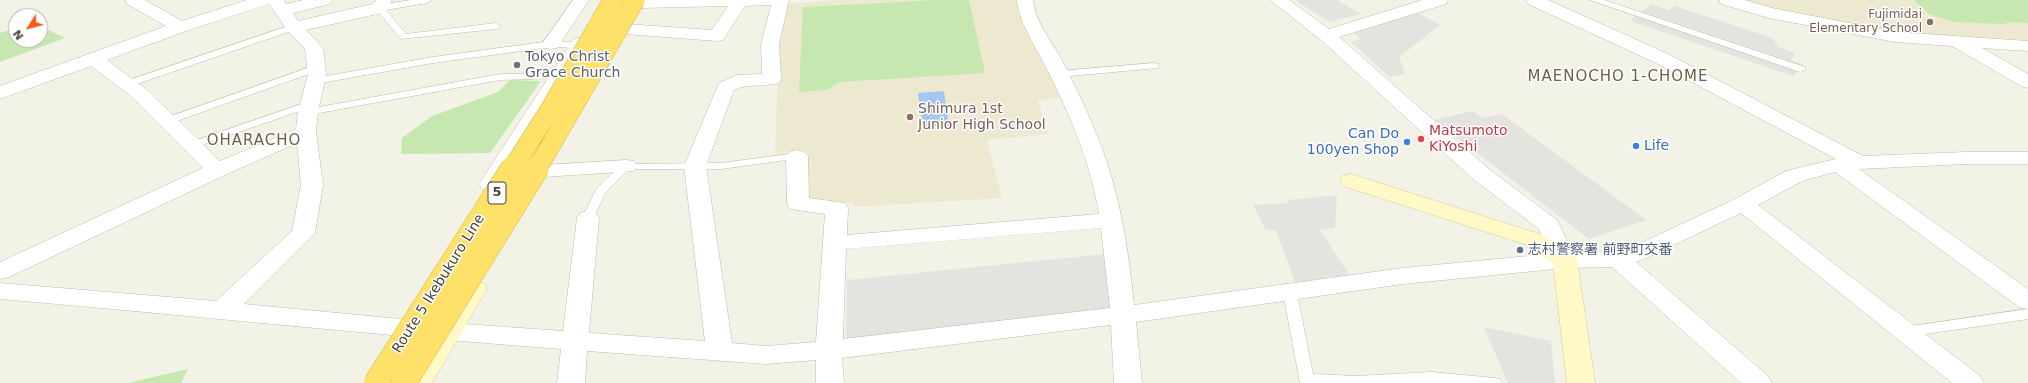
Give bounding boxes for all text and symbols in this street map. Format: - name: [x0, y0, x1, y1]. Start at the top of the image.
- north arrow: [8, 8, 48, 48]
- place label: Fujimidai Elementary School: [1809, 8, 1922, 36]
- marker: Fujimidai Elementary School: [1925, 17, 1935, 27]
- text: N: [11, 27, 27, 42]
- place label: Tokyo Christ Grace Church: [525, 49, 620, 82]
- marker: Tokyo Christ Grace Church: [512, 60, 522, 70]
- district label: MAENOCHO 1-CHOME: [1528, 68, 1708, 86]
- place label: Shimura 1st Junior High School: [918, 101, 1046, 134]
- marker: Shimura 1st Junior High School: [905, 112, 915, 122]
- place label: Matsumoto KiYoshi: [1429, 123, 1508, 156]
- place label: Can Do 100yen Shop: [1307, 126, 1399, 158]
- district label: OHARACHO: [207, 132, 301, 150]
- marker: Matsumoto KiYoshi: [1416, 134, 1426, 144]
- marker: Can Do 100yen Shop: [1402, 137, 1412, 147]
- place label: Life: [1644, 138, 1669, 154]
- marker: Life: [1631, 141, 1641, 151]
- road number: 5: [488, 182, 506, 204]
- street label: Route 5 Ikebukuro Line: [389, 211, 489, 357]
- place label: 志村警察署 前野町交番: [1528, 242, 1672, 258]
- marker: 志村警察署 前野町交番: [1515, 245, 1525, 255]

